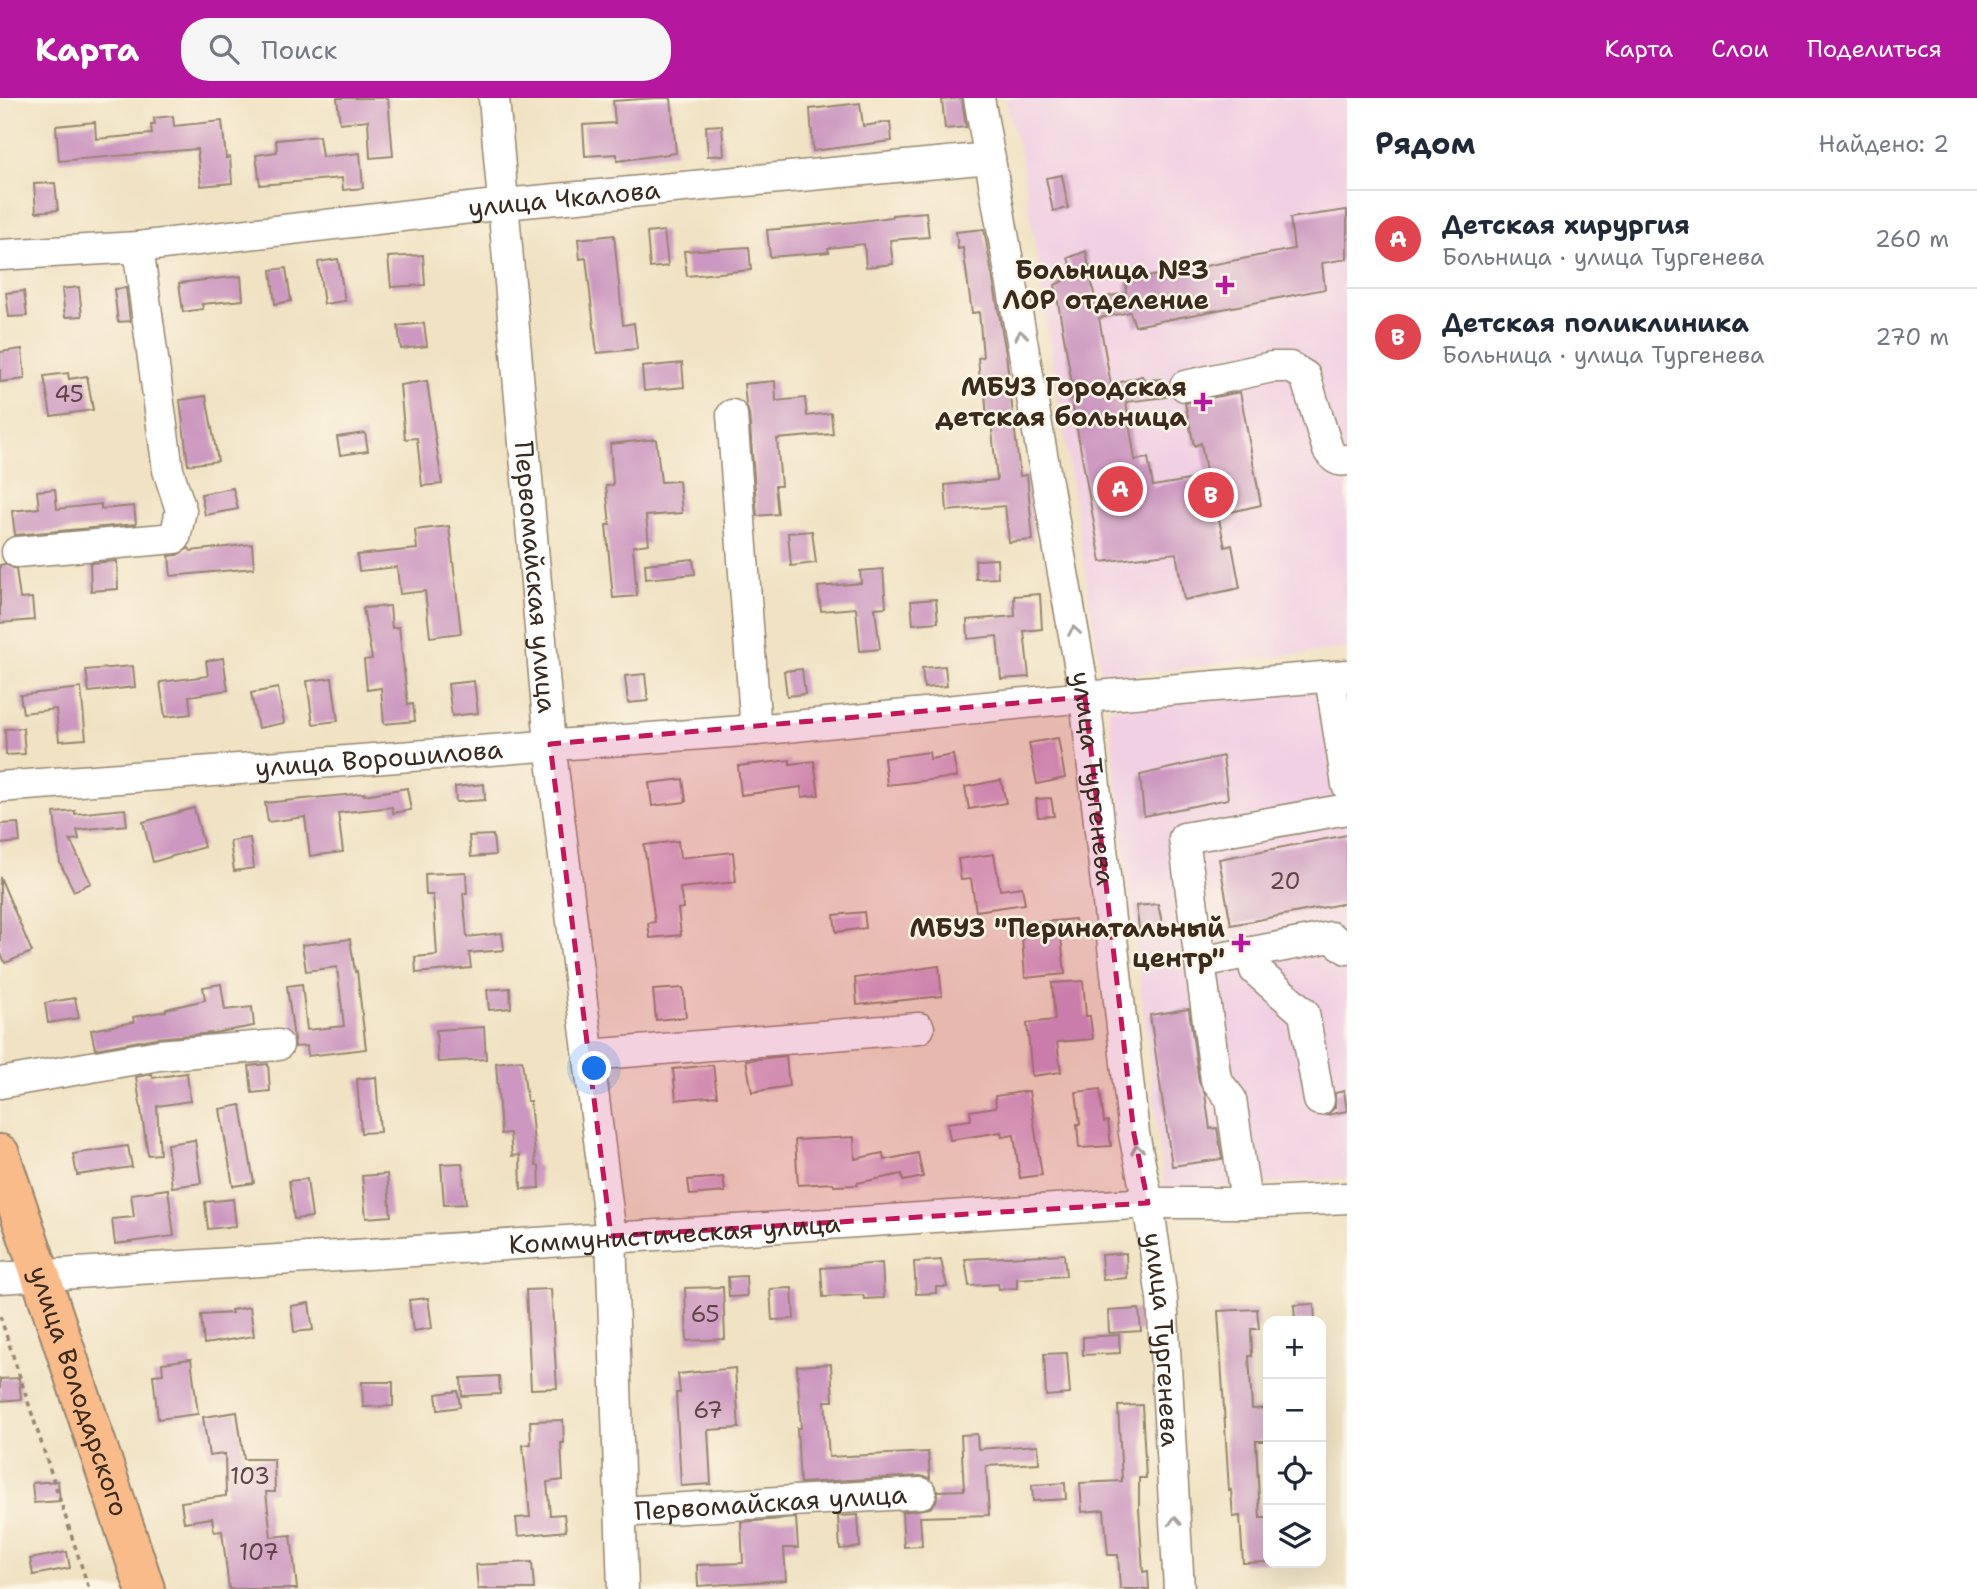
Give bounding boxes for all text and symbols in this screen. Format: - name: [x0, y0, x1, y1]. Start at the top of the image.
- search box: [181, 18, 671, 81]
- text: Карта: [35, 27, 139, 72]
- icon: search: [205, 30, 243, 68]
- text: Поиск: [261, 32, 337, 67]
- text: Карта: [1605, 33, 1673, 65]
- text: Слои: [1711, 33, 1769, 65]
- text: Поделиться: [1807, 33, 1942, 65]
- text: Рядом: [1375, 123, 1475, 164]
- text: Найдено: 2: [1819, 129, 1949, 159]
- street label: улица Чкалова: [466, 171, 662, 225]
- text: Детская хирургия: [1442, 207, 1690, 242]
- text: A: [1389, 224, 1407, 254]
- text: 260 m: [1875, 224, 1949, 254]
- text: Больница · улица Тургенева: [1442, 242, 1764, 272]
- place label: Больница №3 ЛОР отделение: [1002, 252, 1209, 317]
- marker: Больница №3 ЛОР отделение: [1215, 275, 1235, 295]
- text: Детская поликлиника: [1442, 305, 1749, 340]
- text: B: [1391, 322, 1405, 352]
- text: 270 m: [1875, 322, 1949, 352]
- one-way arrow: [1015, 329, 1030, 341]
- text: Больница · улица Тургенева: [1442, 340, 1764, 370]
- place label: МБУЗ Городская детская больница: [935, 369, 1187, 434]
- house number: 45: [54, 379, 84, 409]
- marker: МБУЗ Городская детская больница: [1193, 392, 1213, 412]
- street label: Первомайская улица: [507, 440, 565, 715]
- pin: A: [1097, 463, 1143, 515]
- pin: B: [1188, 469, 1234, 521]
- one-way arrow: [1067, 625, 1082, 637]
- street label: улица Тургенева: [1064, 668, 1124, 887]
- street label: улица Ворошилова: [254, 731, 504, 785]
- house number: 20: [1269, 866, 1301, 896]
- place label: МБУЗ "Перинатальный центр": [909, 910, 1225, 975]
- marker: МБУЗ "Перинатальный центр": [1231, 933, 1251, 953]
- your location: [577, 1051, 611, 1085]
- one-way arrow: [1130, 1143, 1145, 1155]
- street label: Коммунистическая улица: [508, 1205, 841, 1262]
- street label: улица Тургенева: [1136, 1230, 1189, 1448]
- street label: улица Володарского: [22, 1261, 138, 1521]
- house number: 65: [690, 1299, 720, 1329]
- map controls: [1263, 1316, 1326, 1568]
- button: +: [1263, 1316, 1326, 1379]
- button: −: [1263, 1379, 1326, 1442]
- house number: 67: [693, 1395, 723, 1425]
- button: locate: [1263, 1442, 1326, 1505]
- house number: 103: [230, 1461, 270, 1491]
- street label: Первомайская улица: [633, 1476, 908, 1528]
- button: layers: [1263, 1505, 1326, 1568]
- one-way arrow: [1167, 1515, 1182, 1526]
- house number: 107: [239, 1537, 279, 1567]

